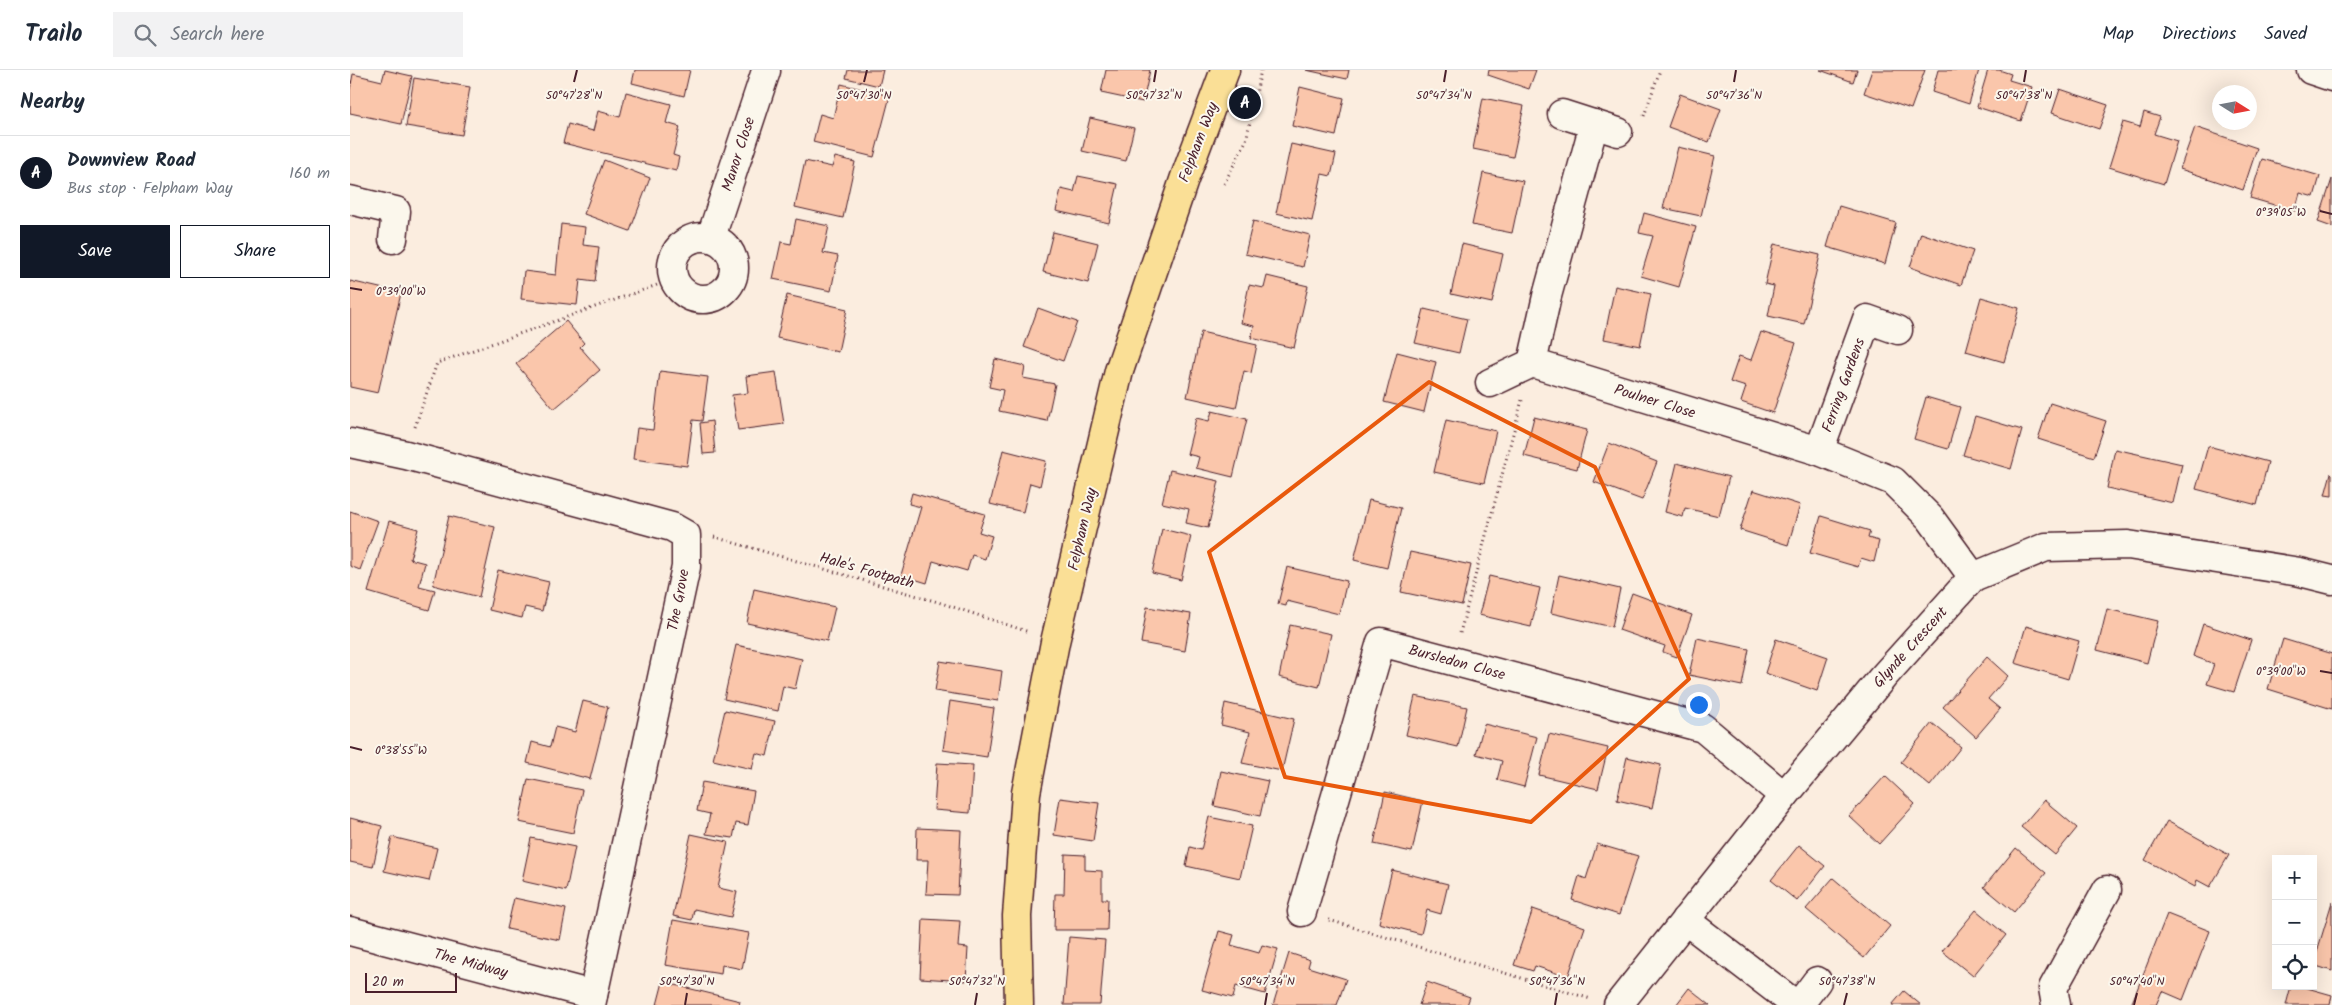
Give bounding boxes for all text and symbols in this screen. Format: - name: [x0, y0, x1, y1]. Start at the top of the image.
- search box: [113, 12, 463, 57]
- text: Trailo: [25, 15, 83, 54]
- text: Search here: [171, 20, 264, 50]
- text: Map: [2102, 20, 2134, 49]
- text: Directions: [2162, 20, 2236, 49]
- text: Saved: [2264, 20, 2307, 49]
- icon: search: [131, 21, 159, 49]
- pin: A: [1229, 84, 1261, 122]
- north arrow: [2212, 85, 2257, 130]
- text: Nearby: [20, 86, 85, 119]
- text: 50°47'28"N: [546, 86, 602, 105]
- text: 50°47'30"N: [836, 86, 892, 105]
- text: 50°47'32"N: [1126, 86, 1182, 105]
- text: 50°47'34"N: [1416, 86, 1472, 105]
- text: 50°47'36"N: [1706, 86, 1762, 105]
- text: 50°47'38"N: [1996, 86, 2052, 105]
- street label: Felpham Way: [1173, 98, 1226, 186]
- street label: Manor Close: [716, 114, 762, 195]
- text: Downview Road: [67, 146, 195, 176]
- text: A: [31, 161, 41, 186]
- text: 160 m: [289, 161, 330, 186]
- text: Bus stop · Felpham Way: [67, 176, 233, 201]
- text: 0°39'05"W: [2256, 203, 2306, 222]
- button: Save: [20, 225, 170, 278]
- button: Share: [180, 225, 330, 278]
- text: 0°39'00"W: [376, 282, 426, 301]
- street label: Ferring Gardens: [1816, 334, 1872, 436]
- street label: Poulner Close: [1611, 378, 1699, 426]
- street label: Felpham Way: [1062, 485, 1104, 573]
- street label: Hale's Footpath: [817, 546, 917, 596]
- street label: The Grove: [661, 567, 697, 633]
- street label: Glynde Crescent: [1868, 601, 1954, 694]
- street label: Bursledon Close: [1406, 639, 1508, 687]
- text: 0°39'00"W: [2256, 662, 2306, 681]
- your location: [1686, 692, 1712, 718]
- text: 0°38'55"W: [375, 741, 427, 760]
- map controls: [2272, 855, 2317, 990]
- button: +: [2272, 855, 2317, 900]
- button: −: [2272, 900, 2317, 945]
- street label: The Midway: [431, 943, 511, 986]
- button: locate: [2272, 945, 2317, 990]
- scale bar: [365, 970, 458, 993]
- text: 20 m: [372, 971, 404, 993]
- text: 50°47'30"N: [659, 972, 715, 991]
- text: 50°47'32"N: [949, 972, 1005, 991]
- text: 50°47'34"N: [1239, 972, 1295, 991]
- text: 50°47'36"N: [1529, 972, 1585, 991]
- text: 50°47'38"N: [1819, 972, 1875, 991]
- text: 50°47'40"N: [2109, 972, 2165, 991]

